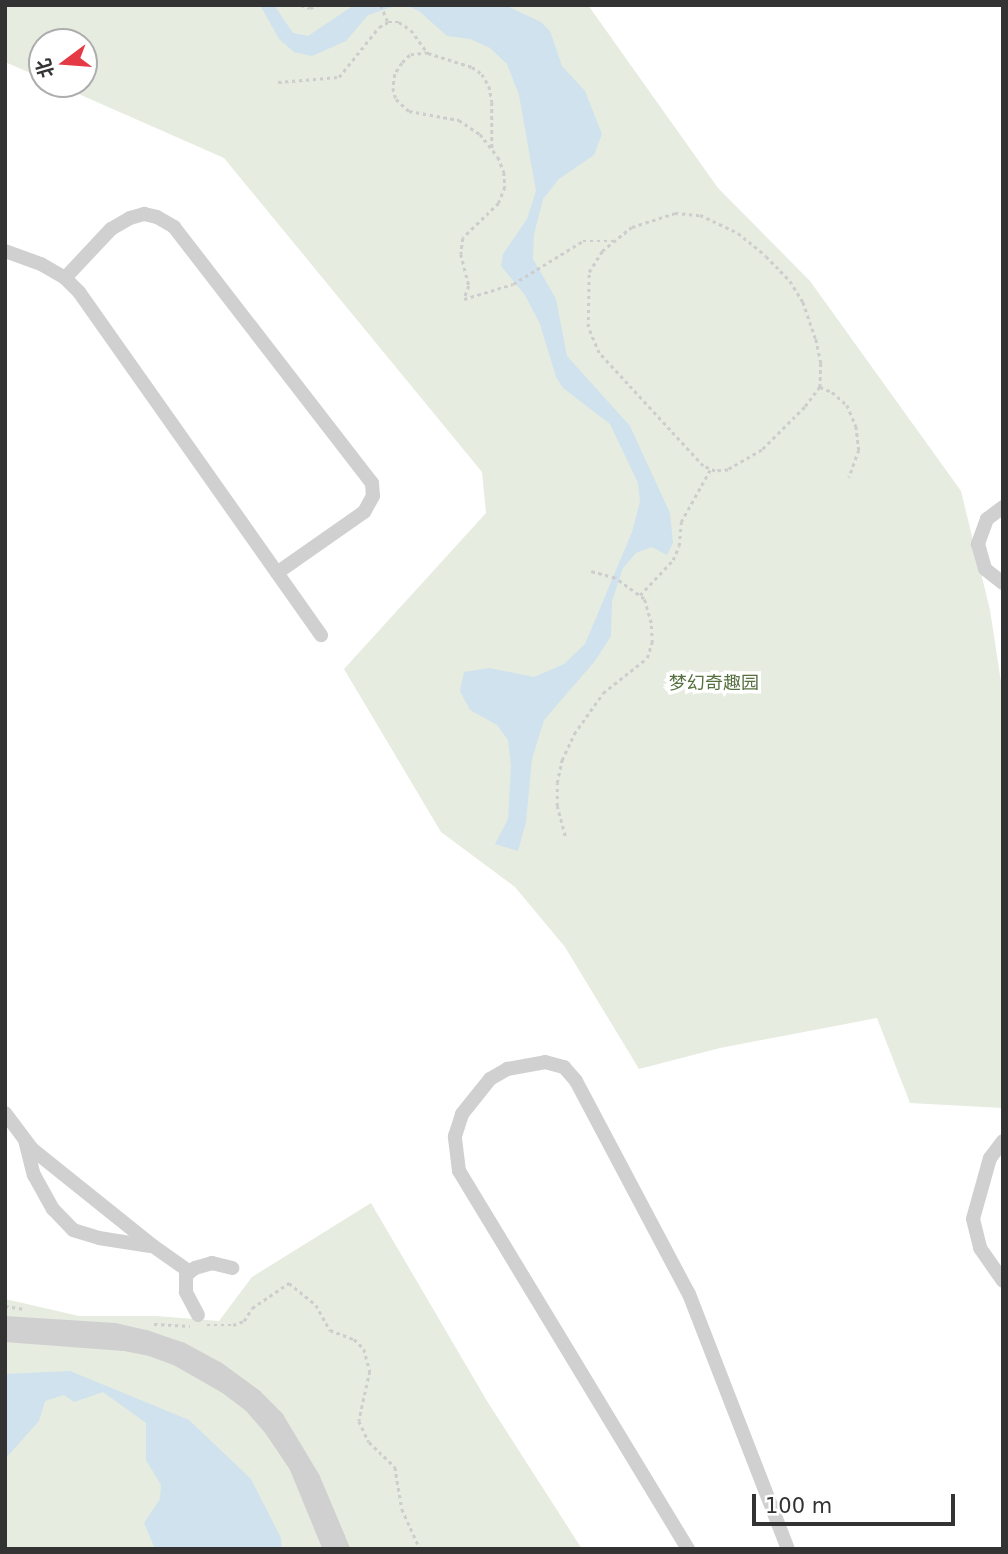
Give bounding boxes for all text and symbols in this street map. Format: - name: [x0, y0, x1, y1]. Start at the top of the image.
- north arrow: [28, 28, 98, 98]
- text: 北: [32, 56, 58, 80]
- park label: 梦幻奇趣园: [669, 672, 759, 694]
- scale bar: [756, 1480, 959, 1524]
- text: 100 m: [765, 1494, 832, 1518]

